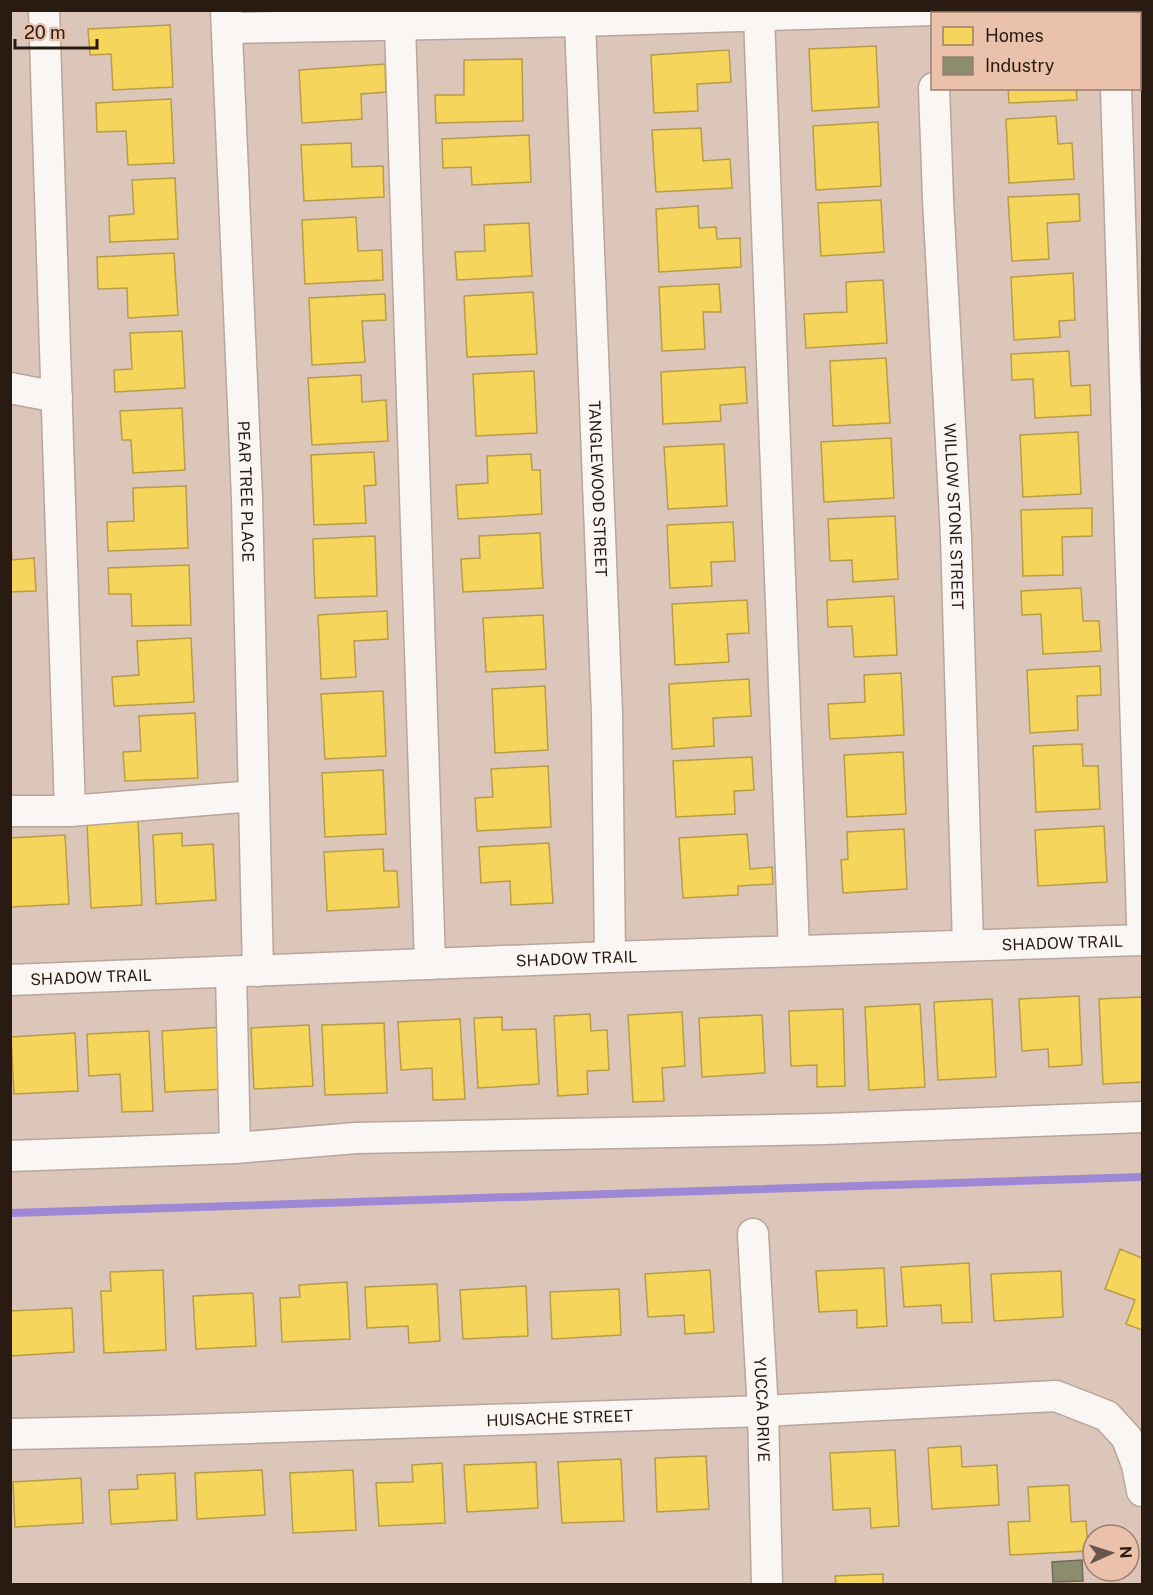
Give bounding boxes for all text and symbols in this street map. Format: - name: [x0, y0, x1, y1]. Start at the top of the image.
- scale bar: [15, 12, 98, 50]
- legend: [931, 12, 1141, 90]
- text: 20 m: [24, 22, 66, 43]
- text: Homes: [985, 25, 1044, 46]
- text: Industry: [985, 55, 1055, 76]
- street label: TANGLEWOOD STREET: [585, 400, 611, 578]
- street label: PEAR TREE PLACE: [234, 420, 257, 563]
- street label: WILLOW STONE STREET: [940, 423, 967, 611]
- street label: SHADOW TRAIL: [1001, 932, 1123, 954]
- street label: SHADOW TRAIL: [515, 947, 638, 971]
- street label: SHADOW TRAIL: [30, 966, 152, 989]
- street label: YUCCA DRIVE: [750, 1357, 773, 1463]
- street label: HUISACHE STREET: [486, 1406, 634, 1430]
- north arrow: [1081, 1523, 1141, 1583]
- text: N: [1116, 1545, 1135, 1559]

